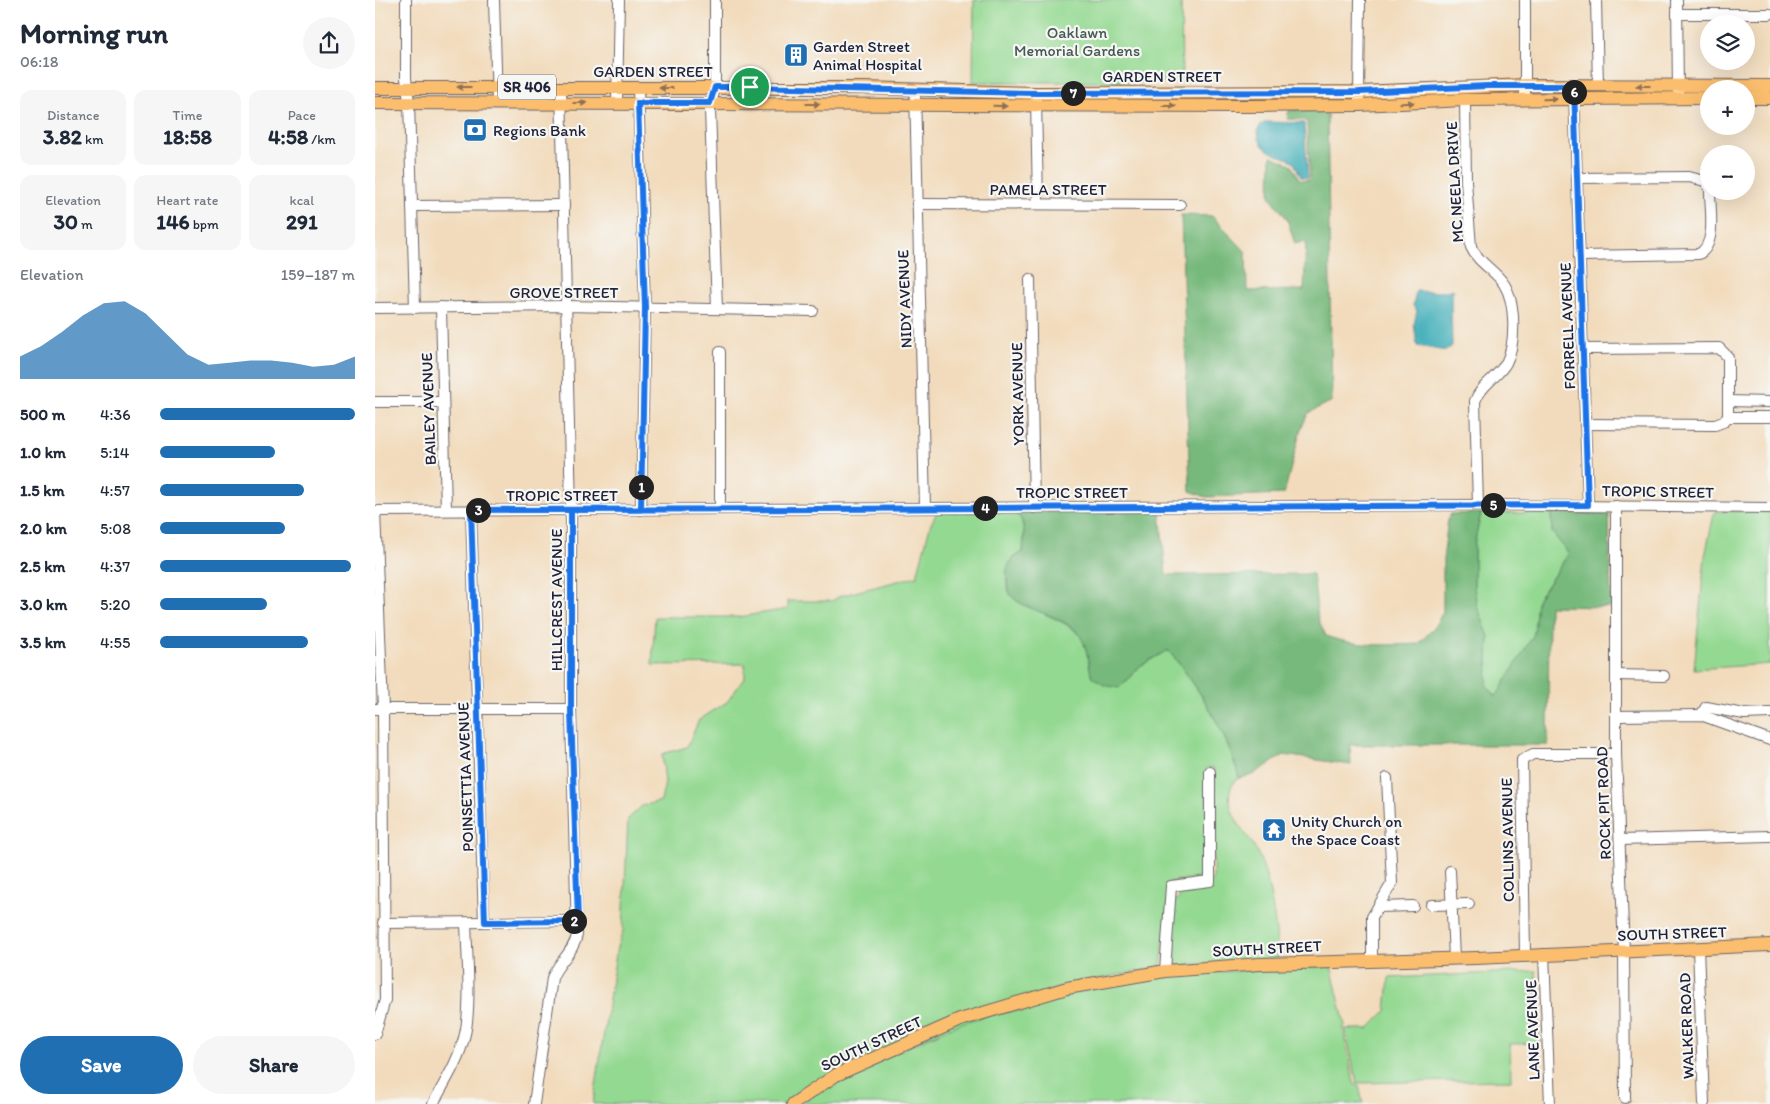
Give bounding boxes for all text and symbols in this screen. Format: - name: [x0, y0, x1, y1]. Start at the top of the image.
- map controls: [1700, 15, 1755, 200]
- button: layers: [1700, 15, 1755, 70]
- text: Morning run: [20, 16, 168, 50]
- button: share: [303, 17, 355, 69]
- park label: Oaklawn Memorial Gardens: [1014, 23, 1140, 60]
- place label: Garden Street Animal Hospital: [813, 37, 922, 74]
- building icon: Garden Street Animal Hospital: [783, 42, 809, 68]
- text: 06:18: [20, 52, 58, 71]
- street label: GARDEN STREET: [593, 62, 713, 81]
- pin: [729, 66, 771, 108]
- street label: GARDEN STREET: [1102, 67, 1222, 86]
- icon: arrive: [736, 73, 764, 101]
- road number: SR 406: [498, 74, 556, 100]
- pin: 7: [1061, 80, 1085, 106]
- pin: 6: [1561, 80, 1587, 104]
- button: +: [1700, 80, 1755, 135]
- one-way arrow: [1635, 82, 1651, 90]
- one-way arrow: [456, 83, 472, 91]
- one-way arrow: [658, 84, 674, 92]
- text: 6: [1571, 84, 1578, 101]
- text: 7: [1070, 85, 1077, 102]
- one-way arrow: [1542, 95, 1558, 103]
- one-way arrow: [1400, 98, 1416, 106]
- one-way arrow: [573, 99, 589, 107]
- one-way arrow: [805, 100, 821, 108]
- one-way arrow: [992, 102, 1008, 110]
- one-way arrow: [1161, 102, 1177, 110]
- text: Distance: [47, 107, 99, 124]
- text: Time: [173, 107, 202, 124]
- text: Pace: [288, 107, 316, 124]
- bank icon: Regions Bank: [462, 117, 488, 143]
- place label: Regions Bank: [493, 121, 586, 140]
- street label: MC NEELA DRIVE: [1442, 121, 1467, 243]
- text: 3.82: [43, 124, 82, 149]
- text: 18:58: [163, 124, 212, 149]
- text: 4:58: [268, 124, 308, 149]
- text: km: [82, 131, 104, 148]
- text: /km: [308, 131, 336, 148]
- button: −: [1700, 145, 1755, 200]
- street label: PAMELA STREET: [989, 180, 1107, 199]
- text: Elevation: [45, 192, 101, 209]
- text: Heart rate: [157, 192, 218, 209]
- text: kcal: [289, 192, 314, 209]
- text: 30: [54, 209, 78, 234]
- text: 146: [156, 209, 190, 234]
- text: 291: [286, 209, 318, 234]
- text: m: [78, 216, 93, 233]
- text: bpm: [190, 216, 219, 233]
- street label: NIDY AVENUE: [893, 249, 916, 349]
- street label: FORRELL AVENUE: [1556, 262, 1579, 390]
- text: Elevation: [20, 265, 84, 284]
- text: 159–187 m: [281, 265, 355, 284]
- street label: GROVE STREET: [509, 283, 619, 302]
- street label: YORK AVENUE: [1007, 342, 1028, 446]
- street label: BAILEY AVENUE: [417, 352, 440, 466]
- text: 500 m: [20, 405, 65, 424]
- text: 4:36: [100, 405, 131, 424]
- text: 1.0 km: [20, 443, 66, 462]
- text: 5:14: [100, 443, 129, 462]
- pin: 1: [629, 474, 653, 500]
- text: 1: [638, 479, 645, 496]
- text: 1.5 km: [20, 481, 65, 500]
- text: 4:57: [100, 481, 130, 500]
- street label: TROPIC STREET: [1602, 481, 1714, 502]
- street label: TROPIC STREET: [1016, 483, 1128, 502]
- street label: TROPIC STREET: [506, 486, 618, 505]
- pin: 5: [1481, 492, 1505, 518]
- pin: 4: [973, 496, 997, 520]
- text: 5: [1490, 497, 1497, 514]
- pin: 3: [465, 498, 491, 522]
- text: 4: [981, 500, 990, 517]
- text: 3: [475, 502, 482, 519]
- text: 2.0 km: [20, 519, 67, 538]
- text: 5:08: [100, 519, 131, 538]
- street label: HILLCREST AVENUE: [547, 529, 566, 671]
- text: 2.5 km: [20, 557, 66, 576]
- text: 4:37: [100, 557, 130, 576]
- text: 3.0 km: [20, 595, 67, 614]
- text: 5:20: [100, 595, 131, 614]
- text: 3.5 km: [20, 633, 66, 652]
- text: 4:55: [100, 633, 130, 652]
- street label: POINSETTIA AVENUE: [453, 702, 478, 852]
- street label: ROCK PIT ROAD: [1592, 746, 1615, 860]
- street label: COLLINS AVENUE: [1497, 778, 1518, 902]
- place label: Unity Church on the Space Coast: [1291, 812, 1402, 849]
- temple icon: Unity Church on the Space Coast: [1261, 817, 1287, 843]
- pin: 2: [561, 908, 587, 934]
- text: 2: [571, 913, 578, 930]
- street label: SOUTH STREET: [1617, 922, 1727, 945]
- street label: SOUTH STREET: [1212, 936, 1322, 961]
- street label: WALKER ROAD: [1675, 972, 1698, 1080]
- street label: LANE AVENUE: [1521, 979, 1544, 1081]
- street label: SOUTH STREET: [818, 1012, 925, 1075]
- button: Save: [20, 1036, 183, 1094]
- button: Share: [193, 1036, 355, 1094]

